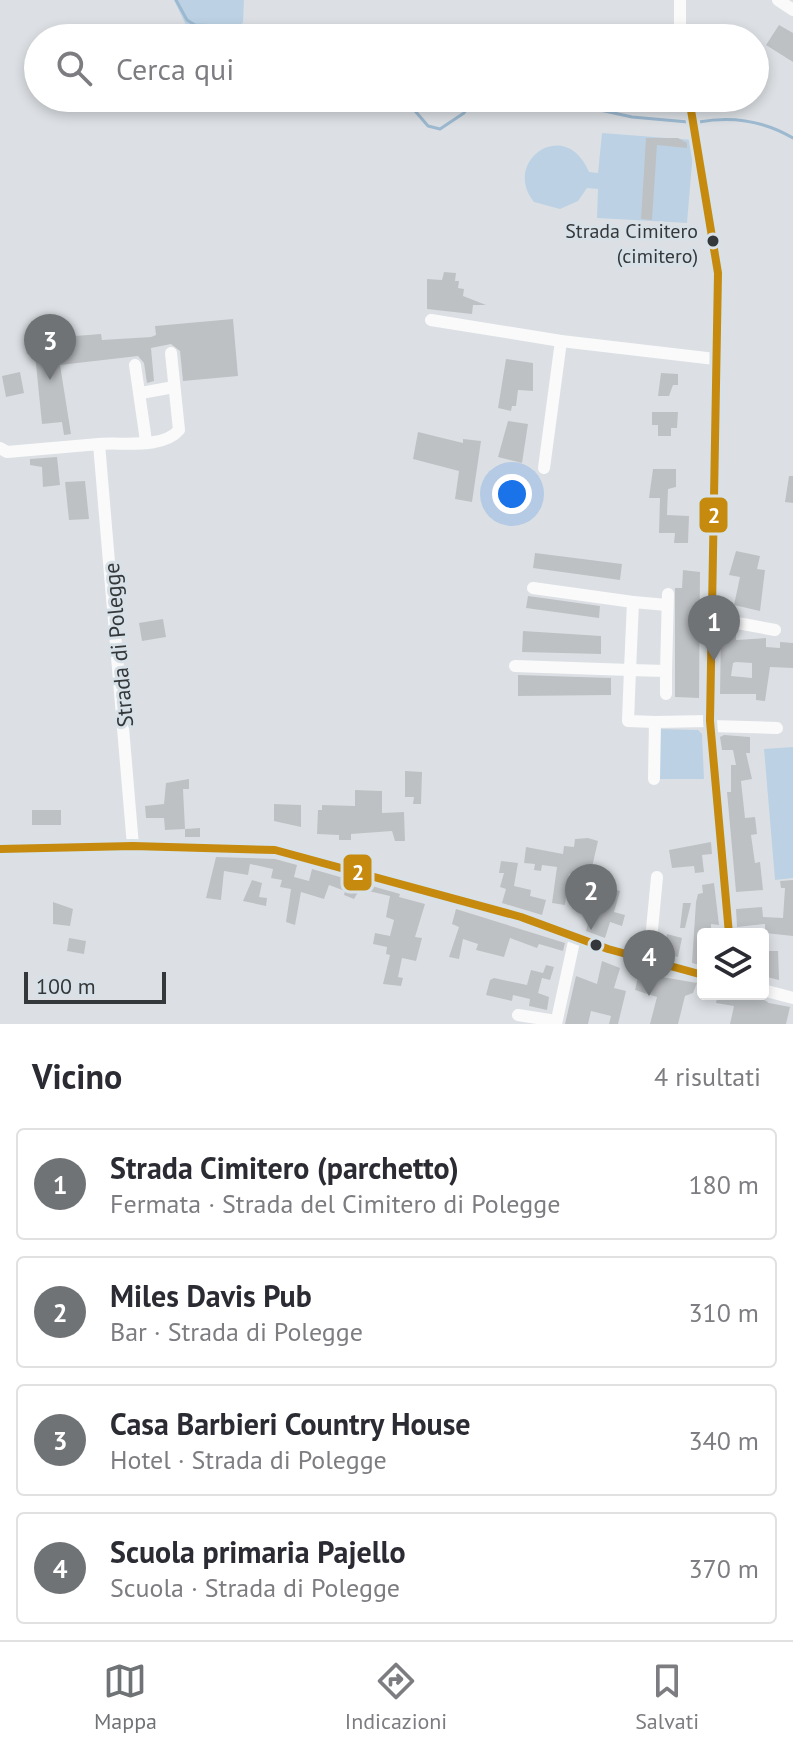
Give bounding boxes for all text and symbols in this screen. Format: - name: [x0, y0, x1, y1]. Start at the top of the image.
- search box: [24, 24, 769, 112]
- icon: search: [52, 46, 96, 90]
- text: Cerca qui: [116, 49, 234, 88]
- place label: Strada Cimitero (cimitero): [565, 218, 698, 269]
- marker: Strada Cimitero (cimitero): [705, 233, 721, 249]
- pin: 3: [24, 314, 76, 380]
- your location: [492, 474, 532, 514]
- line badge: 2: [698, 496, 729, 534]
- text: 2: [708, 501, 720, 529]
- street label: Strada di Polegge: [97, 561, 139, 729]
- pin: 1: [688, 595, 740, 661]
- line badge: 2: [342, 853, 373, 892]
- text: 2: [352, 858, 364, 886]
- pin: 2: [565, 864, 617, 930]
- map controls: [697, 928, 769, 1000]
- button: layers: [697, 928, 769, 1000]
- pin: 4: [623, 930, 675, 996]
- unlabelled marker: [588, 937, 604, 953]
- scale bar: [24, 968, 166, 1004]
- text: 100 m: [36, 972, 96, 1000]
- text: Vicino: [32, 1054, 122, 1098]
- text: 4 risultati: [654, 1060, 761, 1093]
- text: Strada Cimitero (parchetto): [110, 1148, 459, 1187]
- text: 1: [53, 1168, 67, 1201]
- text: 180 m: [688, 1168, 759, 1201]
- text: Fermata · Strada del Cimitero di Polegge: [110, 1187, 560, 1220]
- text: Miles Davis Pub: [110, 1276, 312, 1315]
- text: 2: [53, 1296, 67, 1329]
- text: 310 m: [688, 1296, 759, 1329]
- text: Bar · Strada di Polegge: [110, 1315, 363, 1348]
- text: Casa Barbieri Country House: [110, 1404, 471, 1443]
- text: 3: [53, 1424, 67, 1457]
- text: 340 m: [688, 1424, 759, 1457]
- text: Hotel · Strada di Polegge: [110, 1443, 387, 1476]
- text: Scuola primaria Pajello: [110, 1532, 406, 1571]
- text: 4: [53, 1552, 67, 1585]
- text: 370 m: [688, 1552, 759, 1585]
- text: Scuola · Strada di Polegge: [110, 1571, 400, 1604]
- tab: Mappa: [94, 1659, 157, 1735]
- tab: Indicazioni: [345, 1659, 447, 1735]
- tab: Salvati: [635, 1659, 699, 1735]

